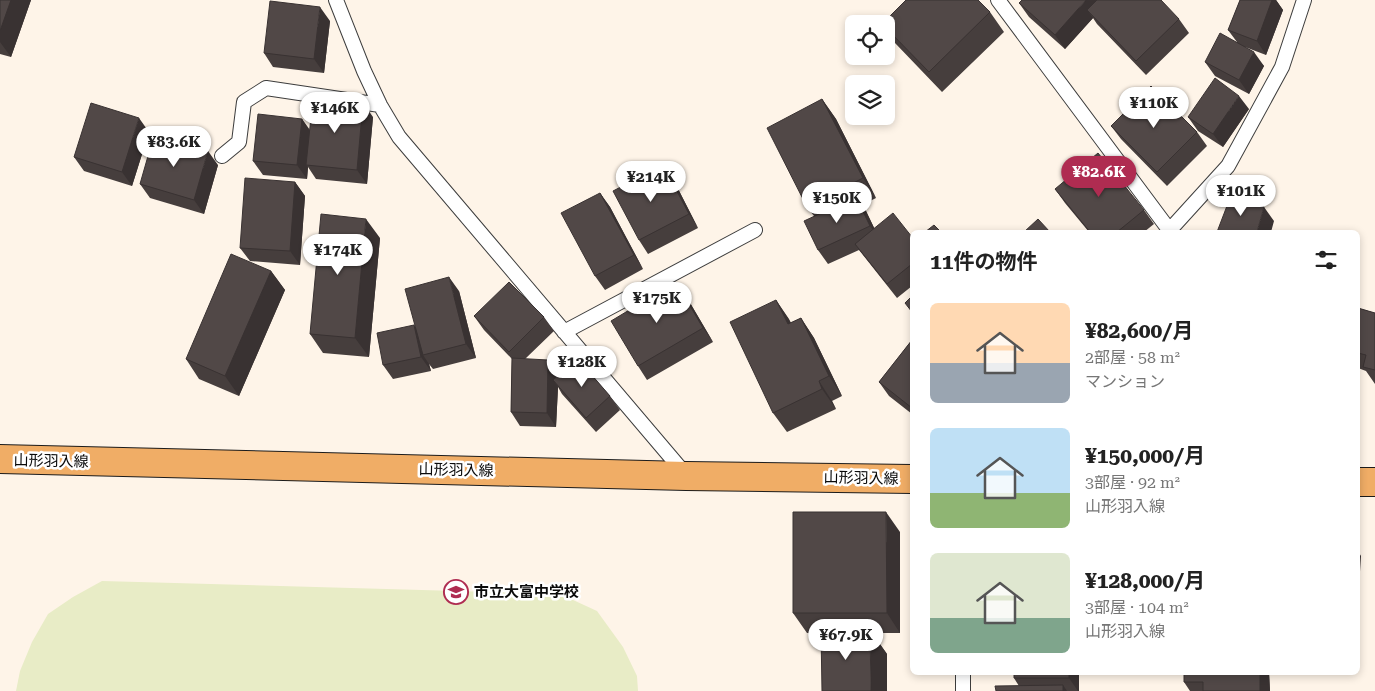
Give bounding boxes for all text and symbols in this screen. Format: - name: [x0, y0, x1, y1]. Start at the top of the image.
- map controls: [845, 15, 895, 125]
- button: locate: [845, 15, 895, 65]
- button: layers: [845, 75, 895, 125]
- pin: ¥110K: [1119, 86, 1189, 129]
- pin: ¥146K: [300, 92, 370, 134]
- text: ¥110K: [1130, 93, 1178, 112]
- text: ¥146K: [311, 98, 359, 117]
- pin: ¥83.6K: [133, 126, 215, 168]
- text: ¥83.6K: [147, 132, 201, 151]
- pin: ¥82.6K: [1058, 156, 1140, 198]
- pin: ¥214K: [616, 160, 686, 203]
- text: ¥82.6K: [1072, 162, 1126, 181]
- text: ¥214K: [627, 167, 675, 186]
- pin: ¥101K: [1206, 174, 1276, 217]
- text: ¥101K: [1217, 181, 1265, 200]
- pin: ¥150K: [802, 182, 872, 224]
- text: ¥150K: [813, 188, 861, 207]
- pin: ¥174K: [303, 234, 373, 276]
- text: ¥174K: [314, 240, 362, 259]
- icon: filters: [1312, 246, 1340, 274]
- text: 11件の物件: [930, 250, 1038, 274]
- pin: ¥175K: [622, 282, 692, 324]
- text: ¥175K: [633, 288, 681, 307]
- text: ¥82,600/月: [1085, 319, 1193, 343]
- icon: home: [970, 323, 1030, 383]
- pin: ¥128K: [547, 346, 617, 388]
- text: 2部屋 · 58 m²: [1085, 348, 1180, 367]
- text: ¥128K: [558, 352, 606, 371]
- text: マンション: [1085, 372, 1165, 391]
- text: ¥150,000/月: [1085, 444, 1205, 468]
- icon: home: [970, 448, 1030, 508]
- street label: 山形羽入線: [13, 451, 89, 471]
- street label: 山形羽入線: [418, 460, 494, 480]
- street label: 山形羽入線: [823, 468, 899, 488]
- text: 3部屋 · 92 m²: [1085, 473, 1180, 492]
- text: 山形羽入線: [1085, 497, 1165, 516]
- text: ¥128,000/月: [1085, 569, 1205, 593]
- icon: home: [970, 573, 1030, 633]
- school or university icon: 市立大富中学校: [443, 579, 469, 605]
- place label: 市立大富中学校: [474, 583, 579, 601]
- text: 3部屋 · 104 m²: [1085, 598, 1189, 617]
- pin: ¥67.9K: [805, 618, 887, 661]
- text: 山形羽入線: [1085, 622, 1165, 641]
- text: ¥67.9K: [819, 625, 873, 644]

